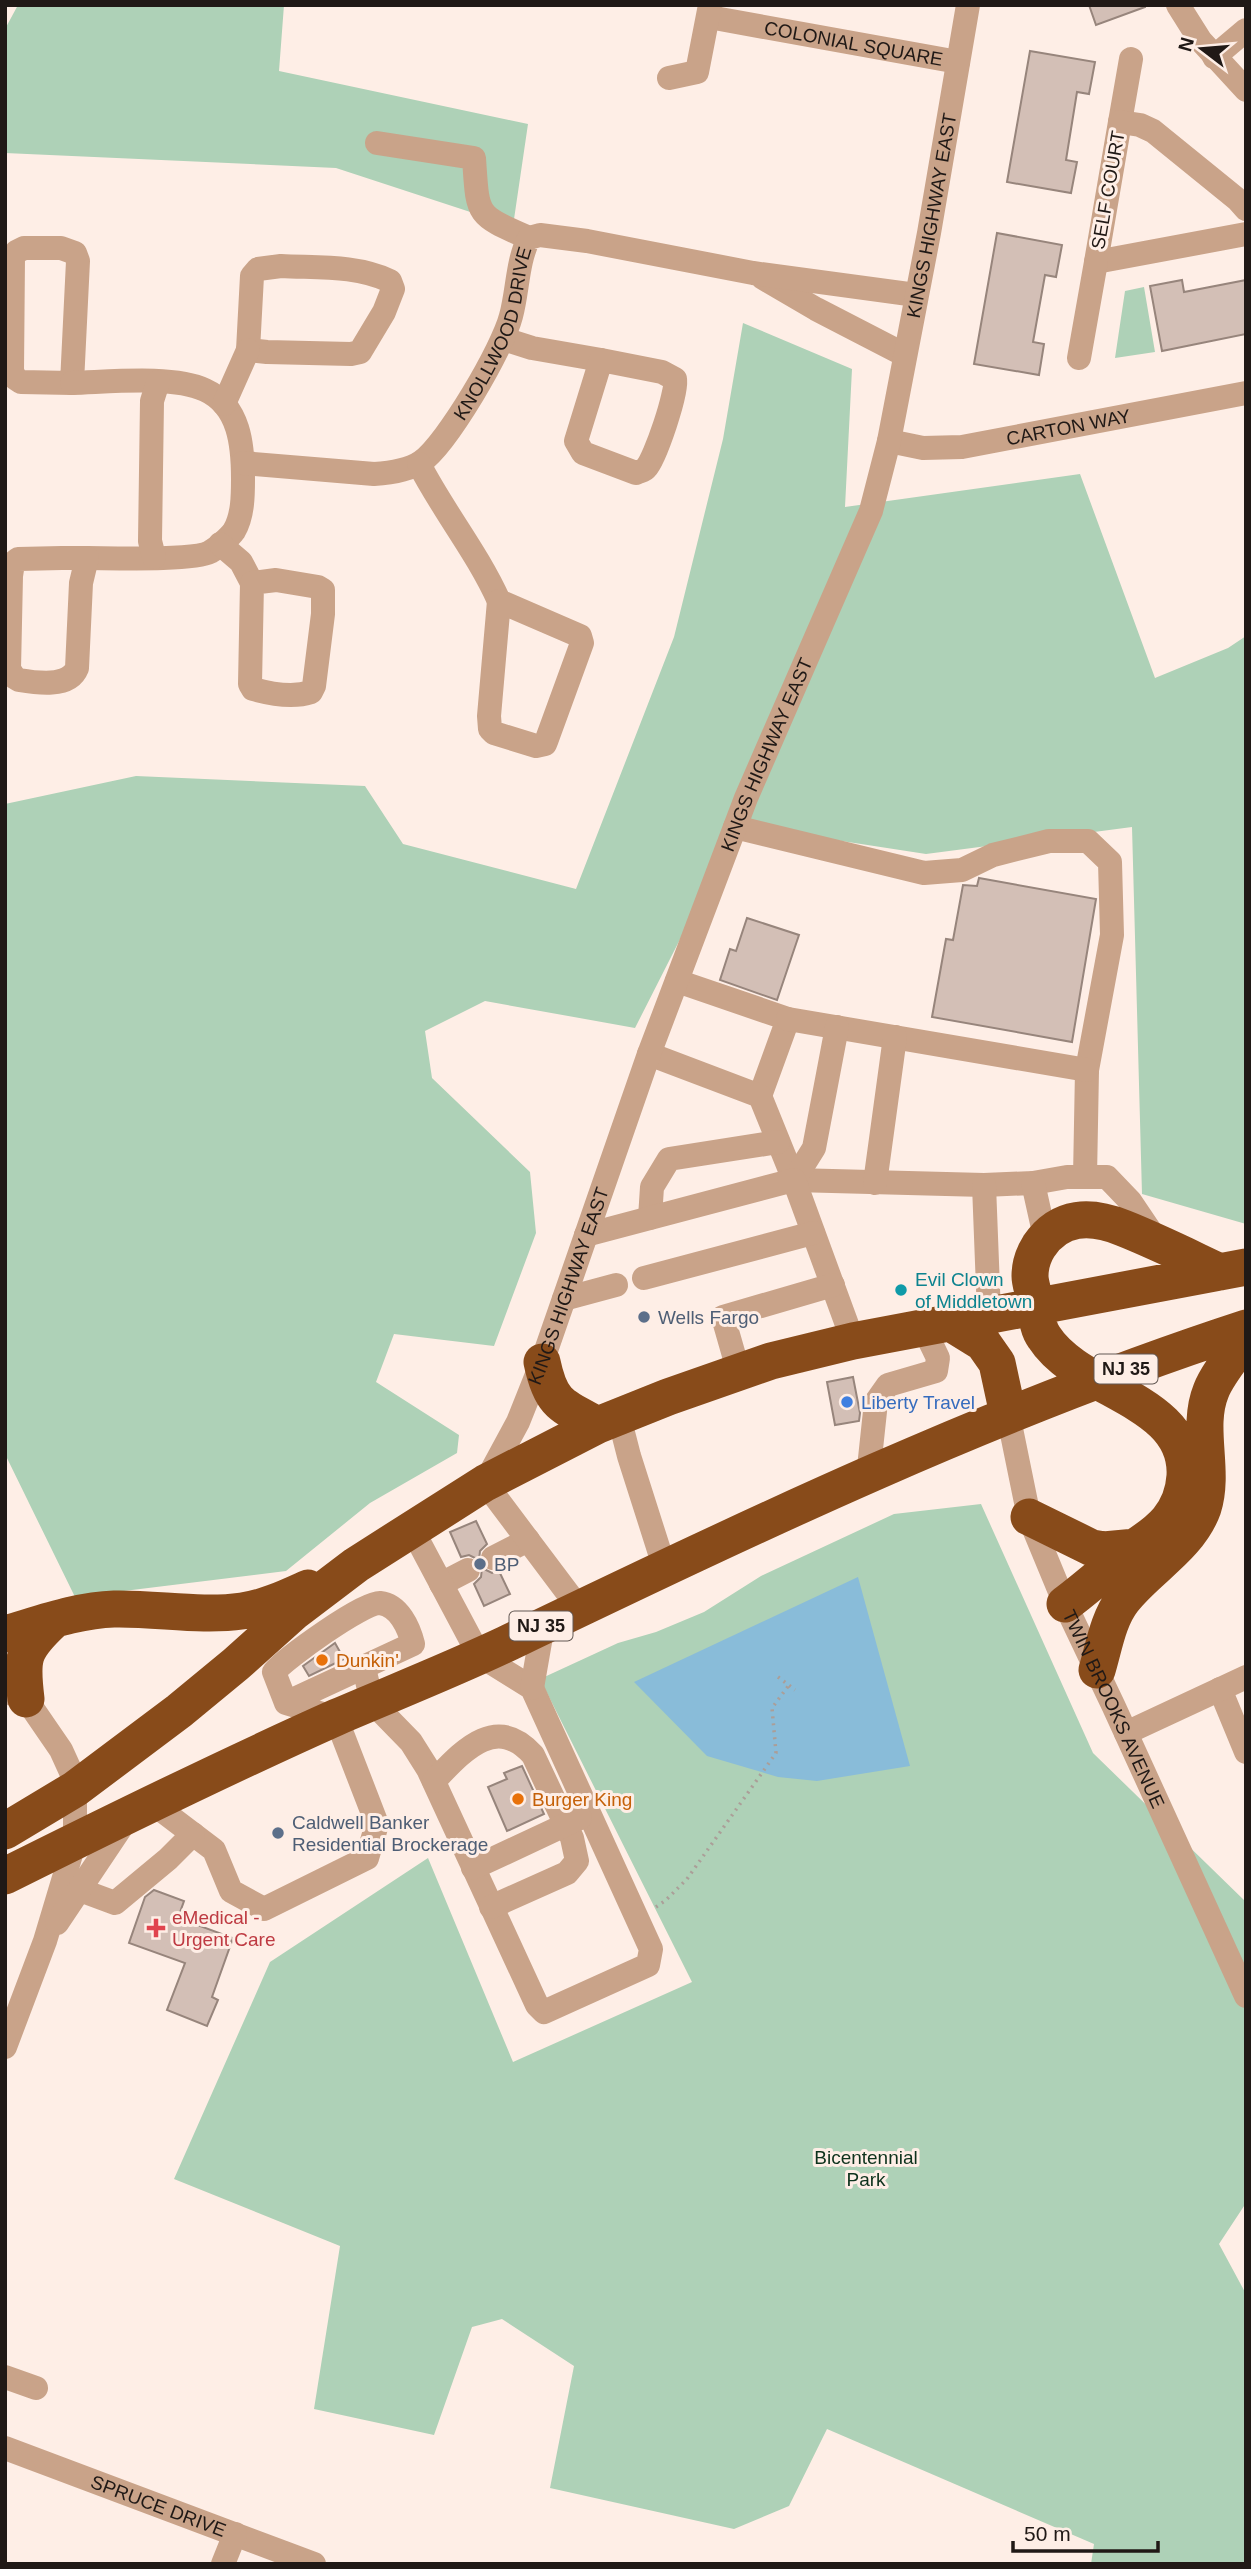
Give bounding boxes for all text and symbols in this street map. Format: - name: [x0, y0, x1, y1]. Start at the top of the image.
- north arrow: [1167, 14, 1237, 84]
- street label: COLONIAL SQUARE: [763, 17, 945, 70]
- text: N: [1174, 35, 1198, 54]
- street label: KINGS HIGHWAY EAST: [902, 111, 960, 320]
- street label: SELF COURT: [1087, 129, 1129, 251]
- street label: KNOLLWOOD DRIVE: [449, 244, 535, 424]
- street label: CARTON WAY: [1004, 405, 1133, 449]
- street label: KINGS HIGHWAY EAST: [716, 654, 816, 854]
- street label: KINGS HIGHWAY EAST: [524, 1184, 613, 1388]
- place label: Evil Clown of Middletown: [915, 1269, 1032, 1312]
- marker: Evil Clown of Middletown: [893, 1282, 909, 1298]
- place label: Wells Fargo: [658, 1307, 759, 1328]
- marker: Wells Fargo: [636, 1309, 652, 1325]
- road number: NJ 35: [1094, 1354, 1158, 1384]
- place label: Liberty Travel: [861, 1392, 975, 1413]
- marker: Liberty Travel: [839, 1394, 855, 1410]
- place label: BP: [494, 1554, 519, 1575]
- marker: BP: [472, 1556, 488, 1572]
- street label: TWIN BROOKS AVENUE: [1059, 1606, 1169, 1811]
- road number: NJ 35: [510, 1611, 572, 1640]
- place label: Dunkin': [336, 1650, 399, 1671]
- marker: Dunkin': [314, 1652, 330, 1668]
- place label: Burger King: [532, 1789, 632, 1810]
- marker: Burger King: [510, 1791, 526, 1807]
- place label: Caldwell Banker Residential Brockerage: [292, 1812, 488, 1855]
- marker: Caldwell Banker Residential Brockerage: [270, 1825, 286, 1841]
- place label: eMedical - Urgent Care: [172, 1907, 276, 1950]
- marker: eMedical - Urgent Care: [146, 1918, 166, 1938]
- park label: Bicentennial Park: [814, 2147, 918, 2190]
- street label: SPRUCE DRIVE: [88, 2471, 229, 2541]
- scale bar: [1013, 2510, 1158, 2554]
- text: 50 m: [1024, 2522, 1071, 2545]

